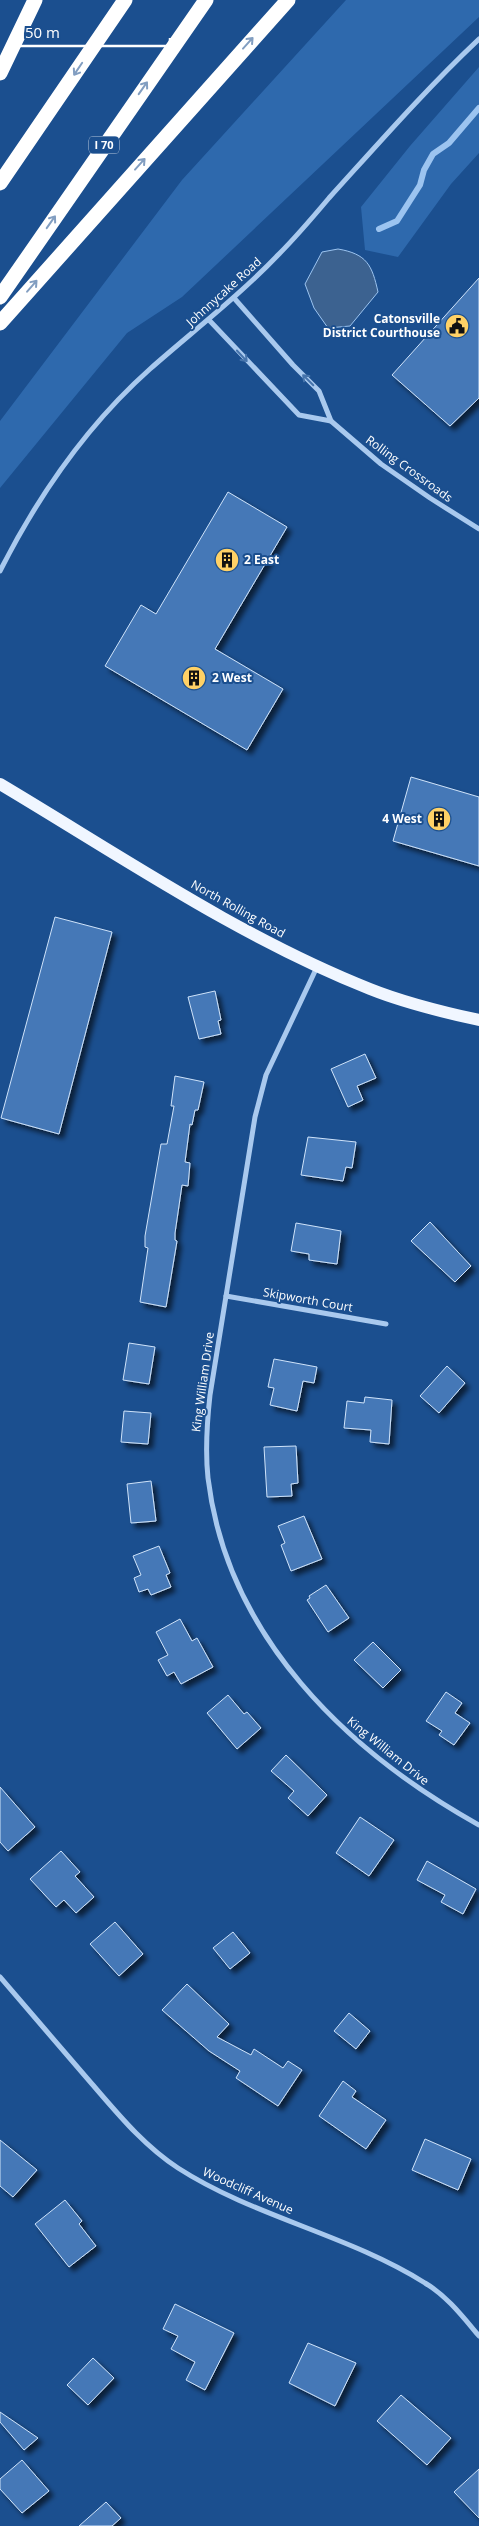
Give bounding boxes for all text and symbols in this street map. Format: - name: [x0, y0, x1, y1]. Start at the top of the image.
- scale bar: [18, 15, 170, 47]
- text: 50 m: [25, 22, 60, 42]
- one-way arrow: [243, 37, 254, 50]
- one-way arrow: [73, 62, 83, 76]
- one-way arrow: [138, 82, 148, 96]
- road number: I 70: [89, 136, 119, 154]
- one-way arrow: [134, 158, 145, 171]
- one-way arrow: [46, 215, 56, 229]
- street label: Johnnycake Road: [182, 253, 265, 331]
- one-way arrow: [26, 279, 38, 292]
- place label: Catonsville District Courthouse: [323, 310, 440, 341]
- public building icon: Catonsville District Courthouse: [444, 313, 470, 339]
- one-way arrow: [236, 349, 248, 362]
- one-way arrow: [301, 374, 314, 386]
- street label: Rolling Crossroads: [362, 431, 456, 506]
- building icon: 2 East: [214, 547, 240, 573]
- place label: 2 East: [244, 551, 279, 568]
- building icon: 2 West: [181, 665, 207, 691]
- place label: 2 West: [212, 669, 252, 686]
- building icon: 4 West: [426, 806, 452, 832]
- place label: 4 West: [382, 810, 422, 827]
- street label: North Rolling Road: [188, 876, 288, 942]
- street label: Skipworth Court: [262, 1283, 354, 1316]
- street label: King William Drive: [187, 1331, 218, 1433]
- street label: King William Drive: [344, 1712, 433, 1789]
- street label: Woodcliff Avenue: [200, 2163, 296, 2218]

